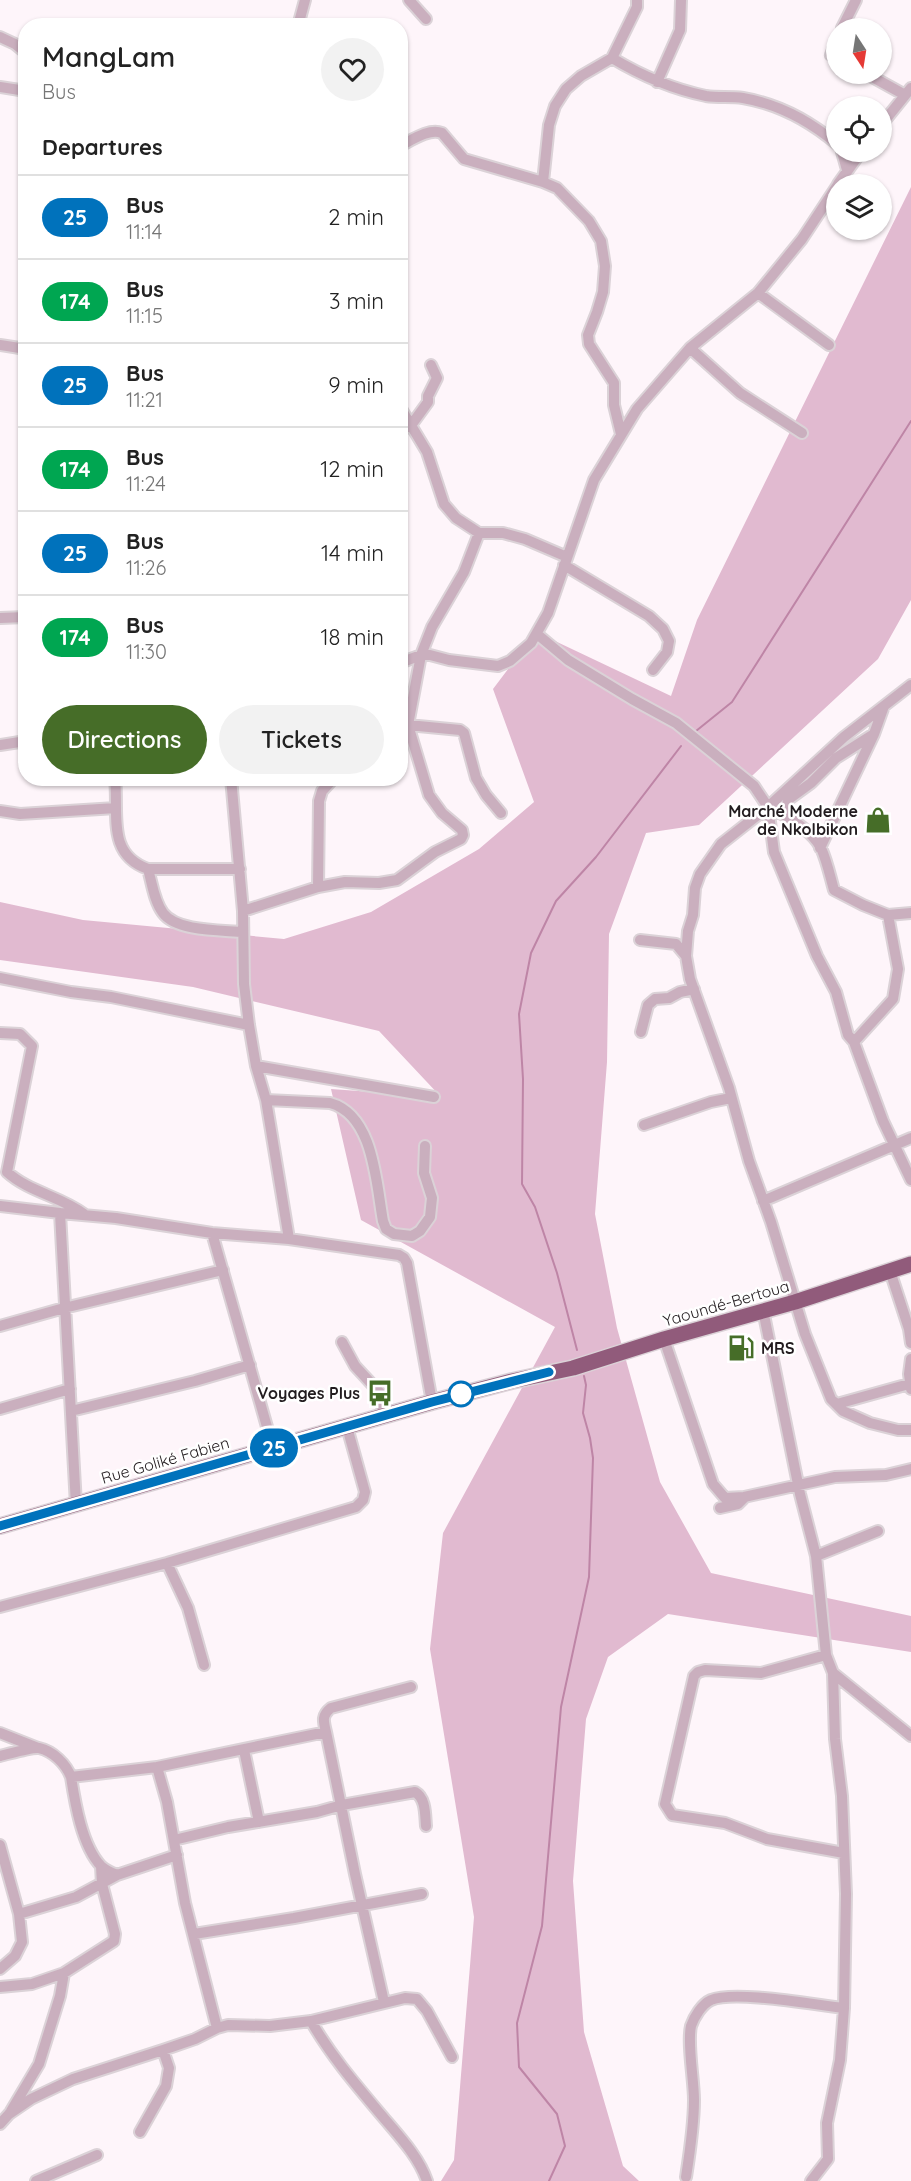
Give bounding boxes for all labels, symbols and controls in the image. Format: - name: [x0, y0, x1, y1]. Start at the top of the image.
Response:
- north arrow: [826, 18, 892, 84]
- map controls: [826, 18, 892, 240]
- button: heart: [321, 38, 384, 101]
- text: MangLam: [42, 39, 175, 74]
- text: Bus: [42, 79, 76, 104]
- button: locate: [826, 96, 892, 162]
- text: Departures: [42, 133, 163, 161]
- button: layers: [826, 174, 892, 240]
- text: Bus: [126, 191, 164, 219]
- text: 2 min: [328, 203, 384, 231]
- text: 25: [63, 204, 87, 230]
- text: 11:14: [126, 219, 162, 244]
- text: Bus: [126, 275, 164, 303]
- text: 3 min: [329, 287, 384, 315]
- text: 174: [59, 288, 91, 314]
- text: 11:15: [126, 303, 163, 328]
- text: Bus: [126, 359, 164, 387]
- text: 9 min: [328, 371, 384, 399]
- text: 25: [63, 372, 87, 398]
- text: 11:21: [126, 387, 163, 412]
- text: Bus: [126, 443, 164, 471]
- text: 12 min: [320, 455, 384, 483]
- text: 174: [59, 456, 91, 482]
- text: 11:24: [126, 471, 166, 496]
- text: Bus: [126, 527, 164, 555]
- text: 14 min: [321, 539, 384, 567]
- text: 25: [63, 540, 87, 566]
- text: 11:26: [126, 555, 166, 580]
- text: Bus: [126, 611, 164, 639]
- text: 18 min: [320, 623, 384, 651]
- text: 174: [59, 624, 91, 650]
- text: 11:30: [126, 639, 167, 664]
- button: Directions: [42, 705, 207, 774]
- button: Tickets: [219, 705, 384, 774]
- place label: Marché Moderne de Nkolbikon: [728, 801, 858, 839]
- shop icon: Marché Moderne de Nkolbikon: [863, 805, 893, 835]
- street label: Yaoundé-Bertoua: [661, 1275, 791, 1331]
- fuel station icon: MRS: [726, 1333, 756, 1363]
- place label: MRS: [761, 1338, 795, 1358]
- bus stop icon: Voyages Plus: [365, 1378, 395, 1408]
- unlabelled marker: [448, 1381, 474, 1407]
- place label: Voyages Plus: [258, 1383, 360, 1403]
- line badge: 25: [247, 1428, 301, 1468]
- street label: Rue Goliké Fabien: [99, 1432, 231, 1488]
- text: 25: [262, 1435, 286, 1461]

